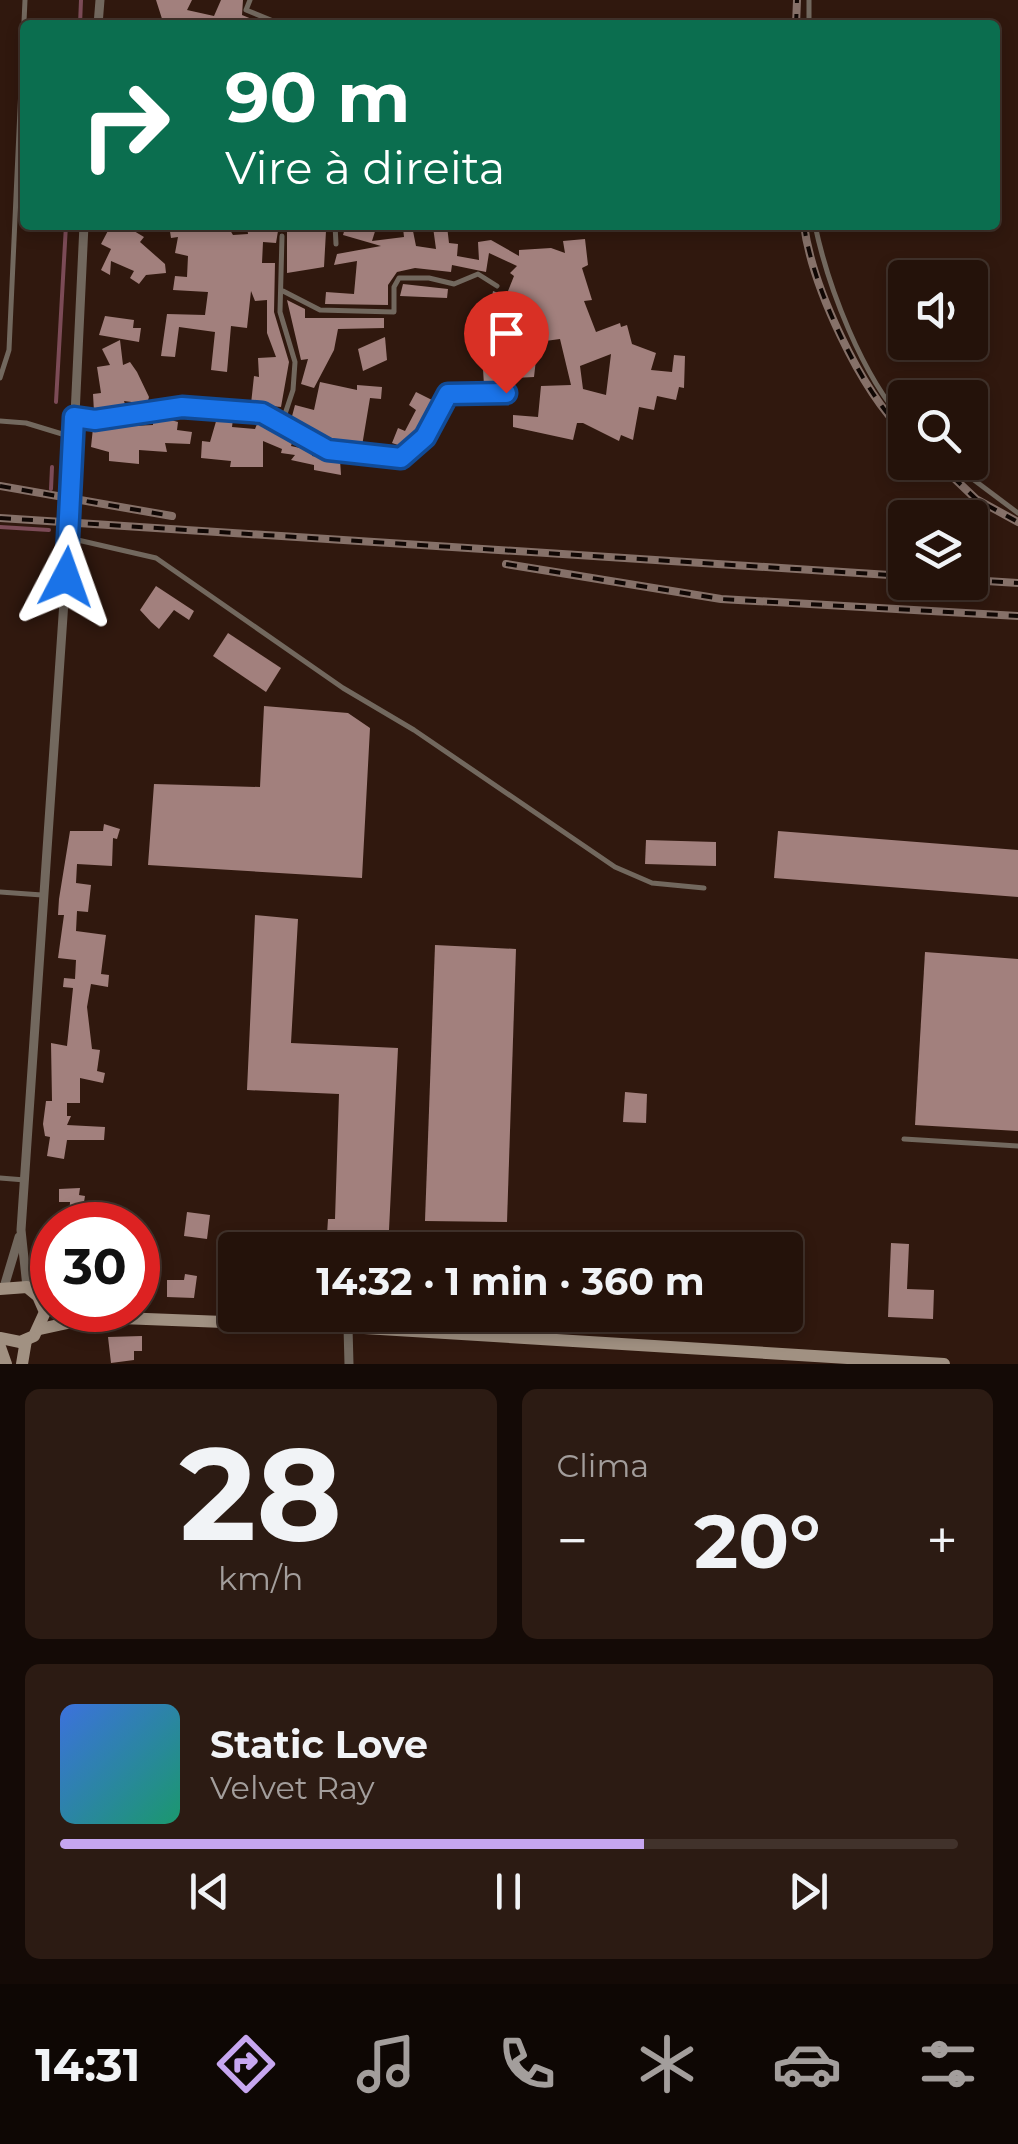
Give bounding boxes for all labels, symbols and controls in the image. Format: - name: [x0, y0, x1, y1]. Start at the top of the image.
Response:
- text: 90 m: [225, 54, 410, 140]
- icon: right: [60, 60, 190, 190]
- text: Vire à direita: [225, 140, 505, 195]
- map controls: [888, 260, 988, 600]
- button: sound: [888, 260, 988, 360]
- pin: [464, 291, 549, 394]
- icon: arrive: [479, 306, 534, 361]
- button: search: [888, 380, 988, 480]
- button: layers: [888, 500, 988, 600]
- position arrow: [14, 525, 118, 629]
- speed limit sign: 30: [30, 1202, 160, 1332]
- text: 14:32 · 1 min · 360 m: [316, 1258, 705, 1305]
- text: 28: [179, 1414, 342, 1573]
- text: Clima: [557, 1446, 649, 1485]
- text: 20°: [694, 1495, 821, 1587]
- text: −: [557, 1507, 588, 1574]
- text: +: [926, 1507, 958, 1574]
- text: km/h: [218, 1559, 303, 1598]
- text: Static Love: [210, 1721, 428, 1768]
- text: Velvet Ray: [210, 1768, 375, 1807]
- icon: previous: [182, 1864, 237, 1919]
- icon: pause: [481, 1864, 536, 1919]
- icon: next: [781, 1864, 836, 1919]
- icon: directions: [211, 2029, 281, 2099]
- icon: music: [351, 2029, 421, 2099]
- icon: phone: [492, 2029, 562, 2099]
- icon: climate: [632, 2029, 702, 2099]
- icon: car: [772, 2029, 842, 2099]
- icon: filters: [913, 2029, 983, 2099]
- text: 14:31: [35, 2037, 140, 2092]

